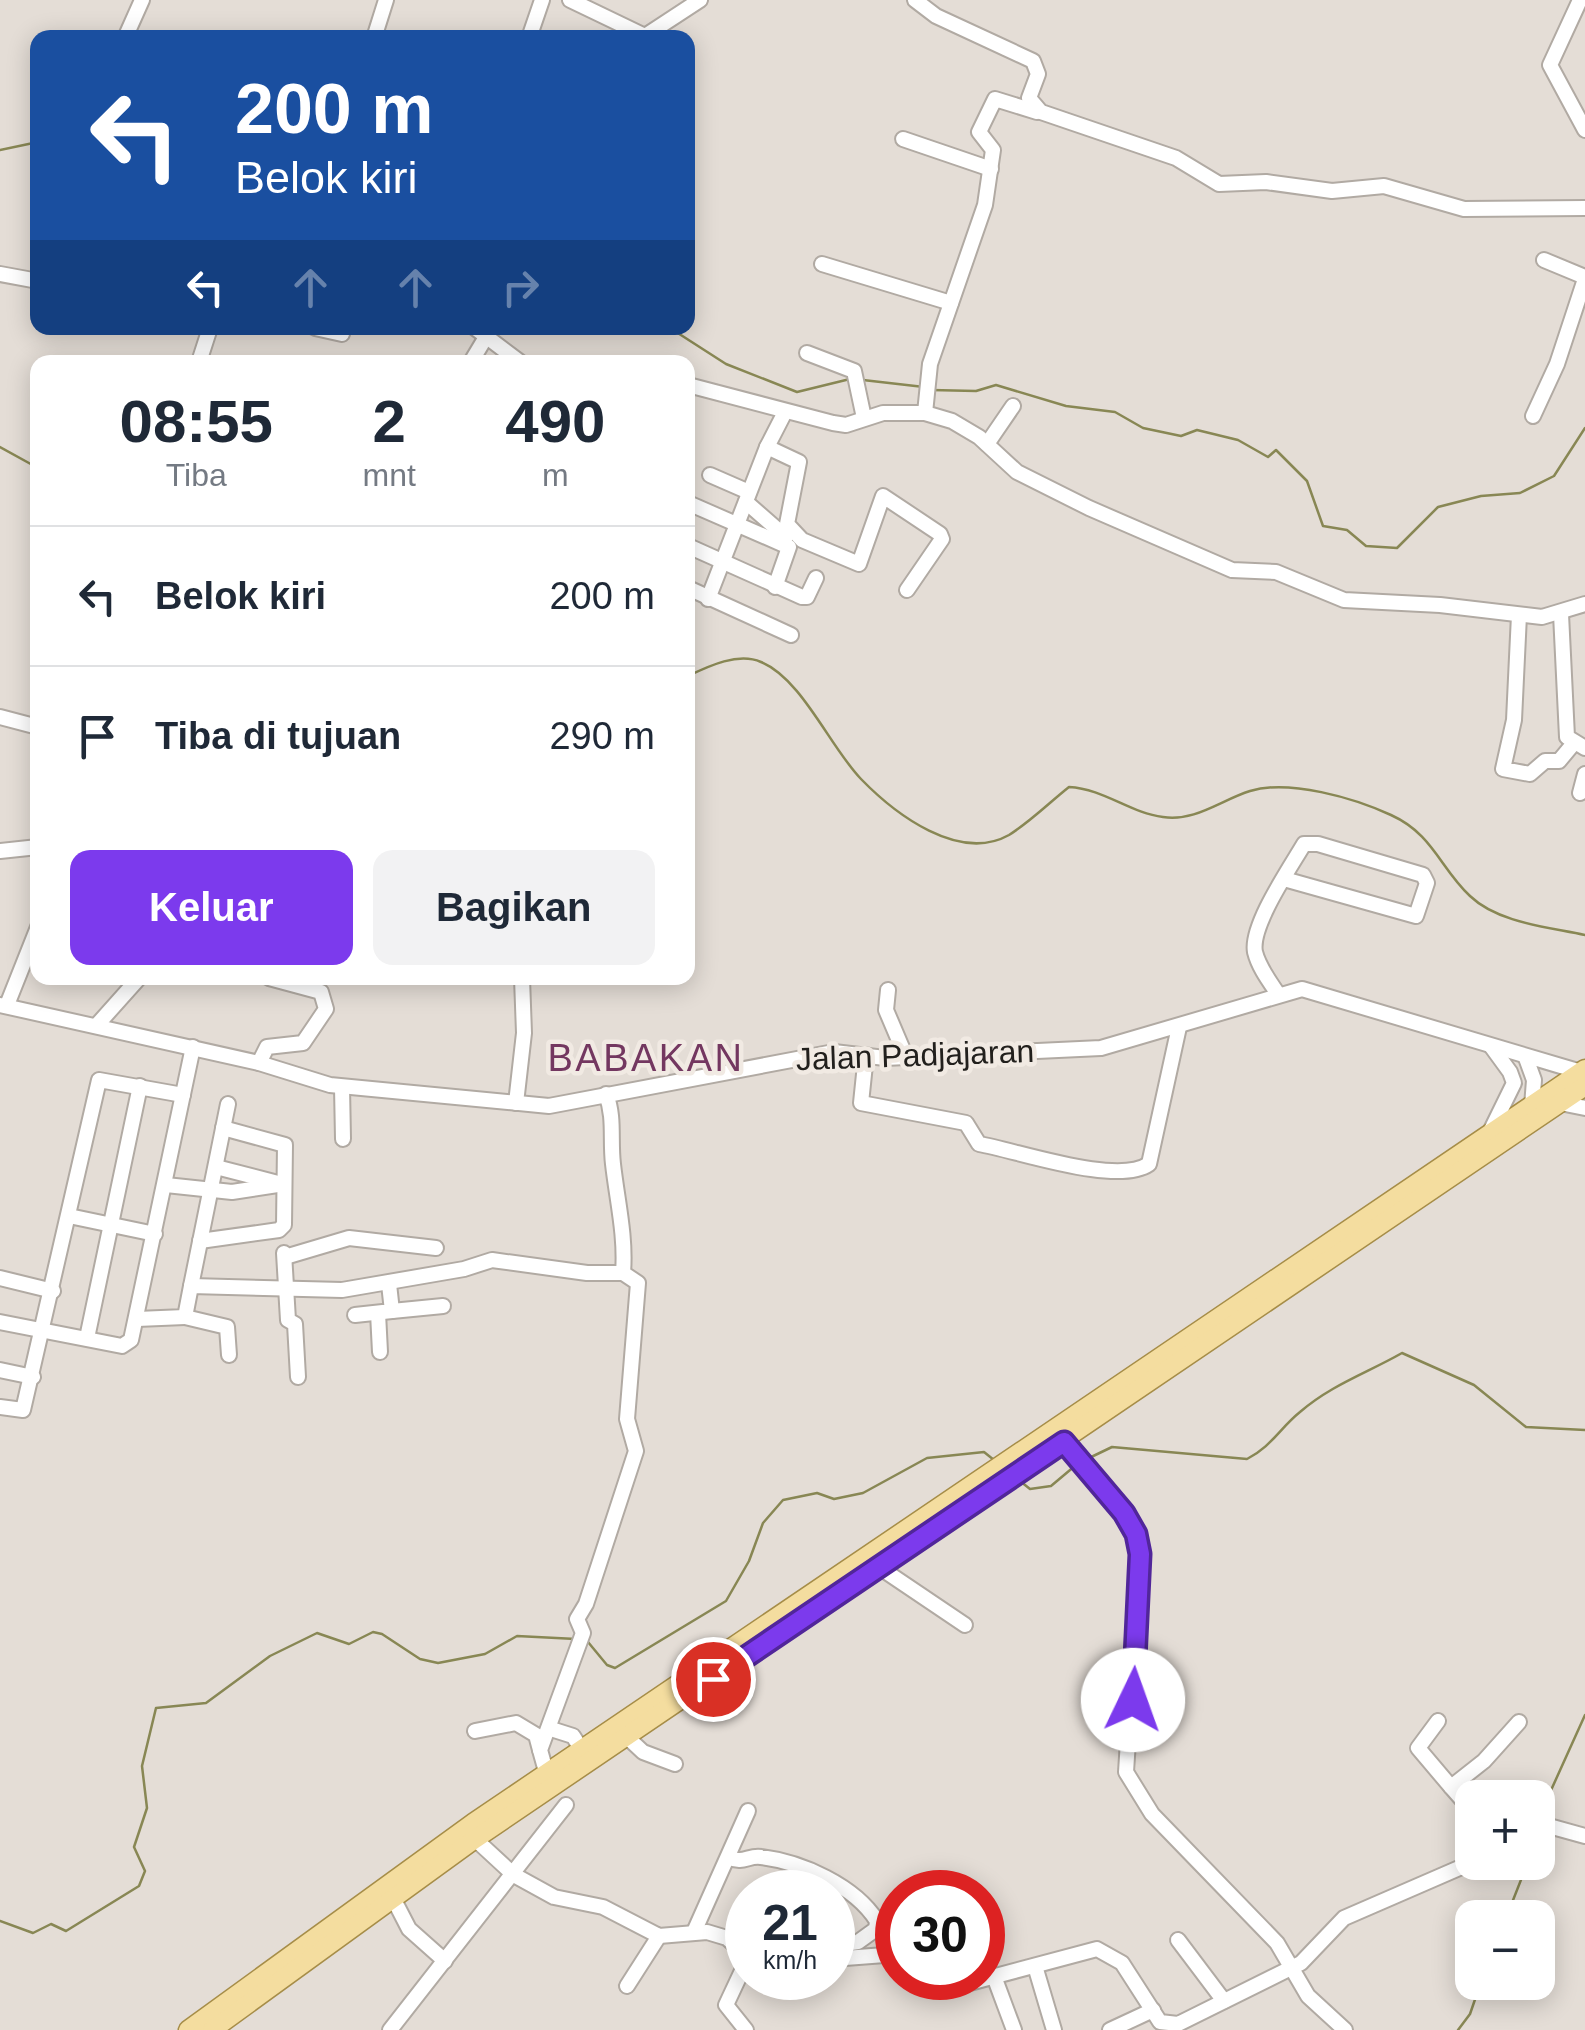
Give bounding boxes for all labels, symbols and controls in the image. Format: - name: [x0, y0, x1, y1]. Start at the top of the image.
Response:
- icon: left: [70, 70, 200, 200]
- text: 200 m: [235, 70, 433, 148]
- text: Belok kiri: [235, 152, 418, 203]
- icon: left: [178, 260, 233, 315]
- icon: ahead: [283, 260, 338, 315]
- icon: ahead: [388, 260, 443, 315]
- icon: right: [493, 260, 548, 315]
- text: 08:55: [120, 388, 273, 455]
- text: 2: [372, 388, 406, 455]
- text: 490: [505, 388, 605, 455]
- text: Tiba: [166, 457, 227, 493]
- text: mnt: [363, 457, 416, 493]
- text: m: [542, 457, 569, 493]
- icon: left: [70, 569, 125, 624]
- text: Belok kiri: [155, 575, 326, 617]
- text: 200 m: [549, 575, 655, 617]
- icon: arrive: [70, 709, 125, 764]
- text: Tiba di tujuan: [155, 715, 401, 757]
- text: 290 m: [549, 715, 655, 757]
- button: Keluar: [70, 850, 353, 965]
- button: Bagikan: [373, 850, 655, 965]
- street label: Jalan Padjajaran: [795, 1033, 1035, 1077]
- district label: BABAKAN: [547, 1037, 745, 1079]
- pin: [671, 1637, 756, 1722]
- position arrow: [1081, 1648, 1185, 1752]
- icon: arrive: [686, 1652, 741, 1707]
- map controls: [1455, 1780, 1555, 2000]
- button: +: [1455, 1780, 1555, 1880]
- speed limit sign: 30: [875, 1870, 1005, 2000]
- text: 21: [762, 1895, 818, 1951]
- button: −: [1455, 1900, 1555, 2000]
- text: km/h: [763, 1946, 817, 1974]

